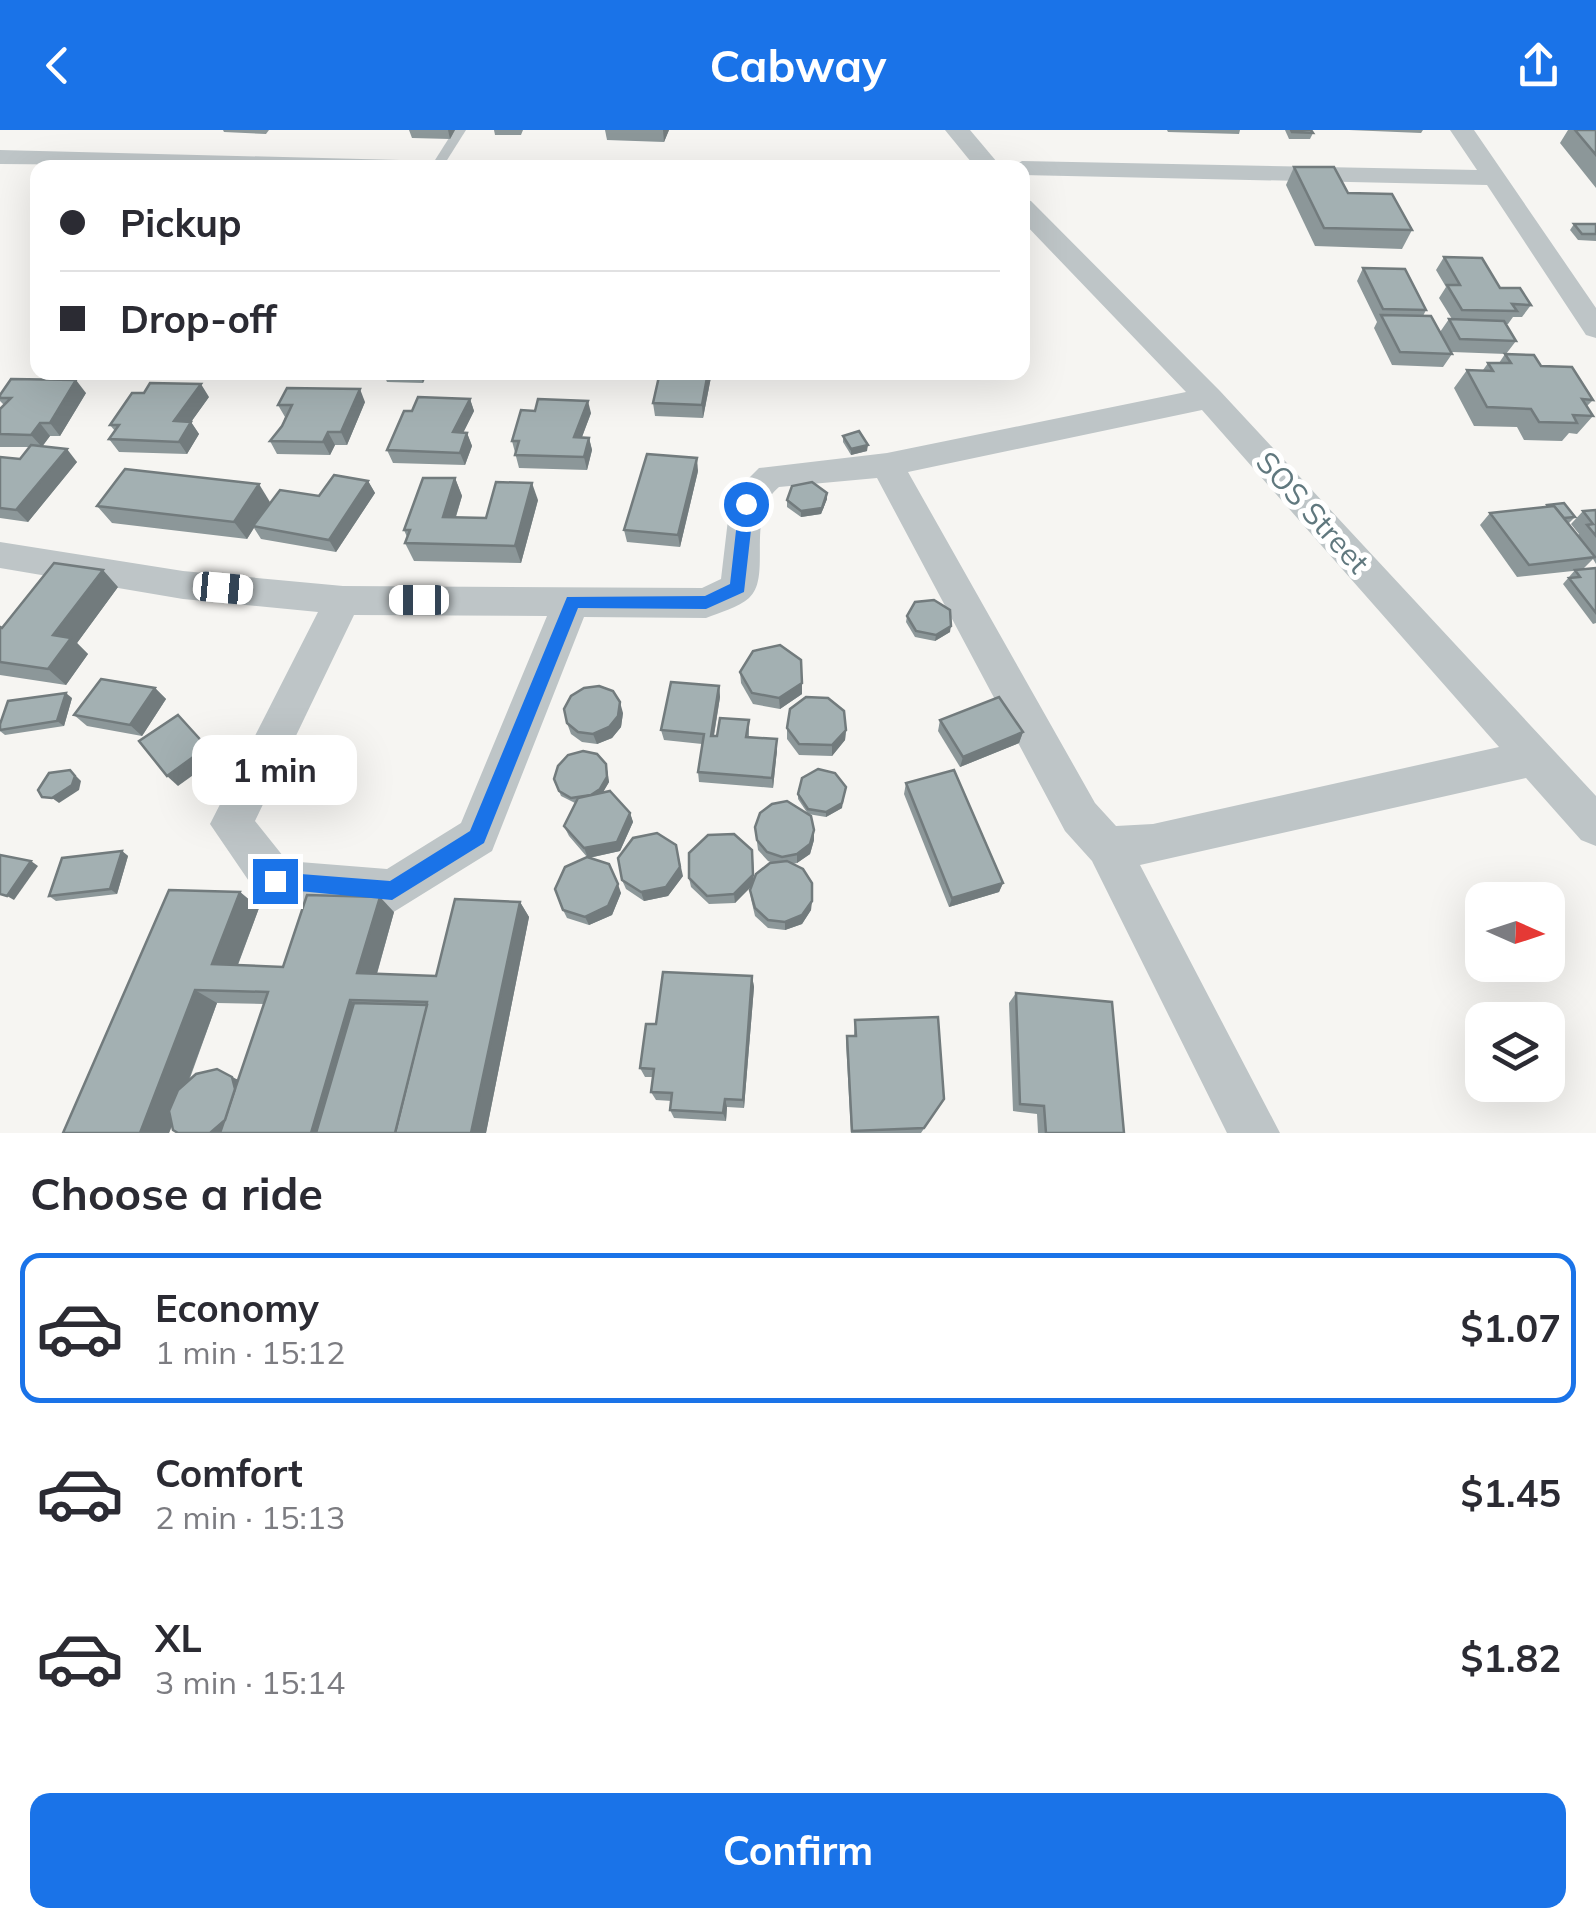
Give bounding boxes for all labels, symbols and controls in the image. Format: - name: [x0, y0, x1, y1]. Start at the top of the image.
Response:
- text: Cabway: [710, 37, 886, 93]
- icon: back: [30, 38, 85, 93]
- icon: share: [1511, 38, 1566, 93]
- text: Pickup: [120, 199, 242, 247]
- text: Drop-off: [120, 295, 277, 343]
- street label: SOS Street: [1248, 443, 1378, 581]
- route start: [724, 482, 769, 527]
- car: [192, 570, 254, 606]
- car: [389, 585, 449, 615]
- callout: 1 min: [192, 736, 358, 806]
- text: 1 min: [232, 750, 317, 790]
- route end: [253, 859, 298, 904]
- north arrow: [1465, 882, 1565, 982]
- map controls: [1465, 882, 1565, 1102]
- button: layers: [1465, 1002, 1565, 1102]
- text: Choose a ride: [30, 1165, 323, 1221]
- icon: car: [35, 1283, 125, 1373]
- text: Economy: [155, 1284, 319, 1332]
- text: $1.07: [1460, 1304, 1561, 1352]
- text: 1 min · 15:12: [155, 1332, 345, 1372]
- icon: car: [35, 1448, 125, 1538]
- text: Comfort: [155, 1449, 303, 1497]
- text: $1.45: [1460, 1469, 1561, 1517]
- text: 2 min · 15:13: [155, 1497, 345, 1537]
- icon: car: [35, 1613, 125, 1703]
- text: XL: [155, 1614, 202, 1662]
- text: $1.82: [1460, 1634, 1561, 1682]
- text: 3 min · 15:14: [155, 1662, 345, 1702]
- button: Confirm: [30, 1793, 1566, 1908]

